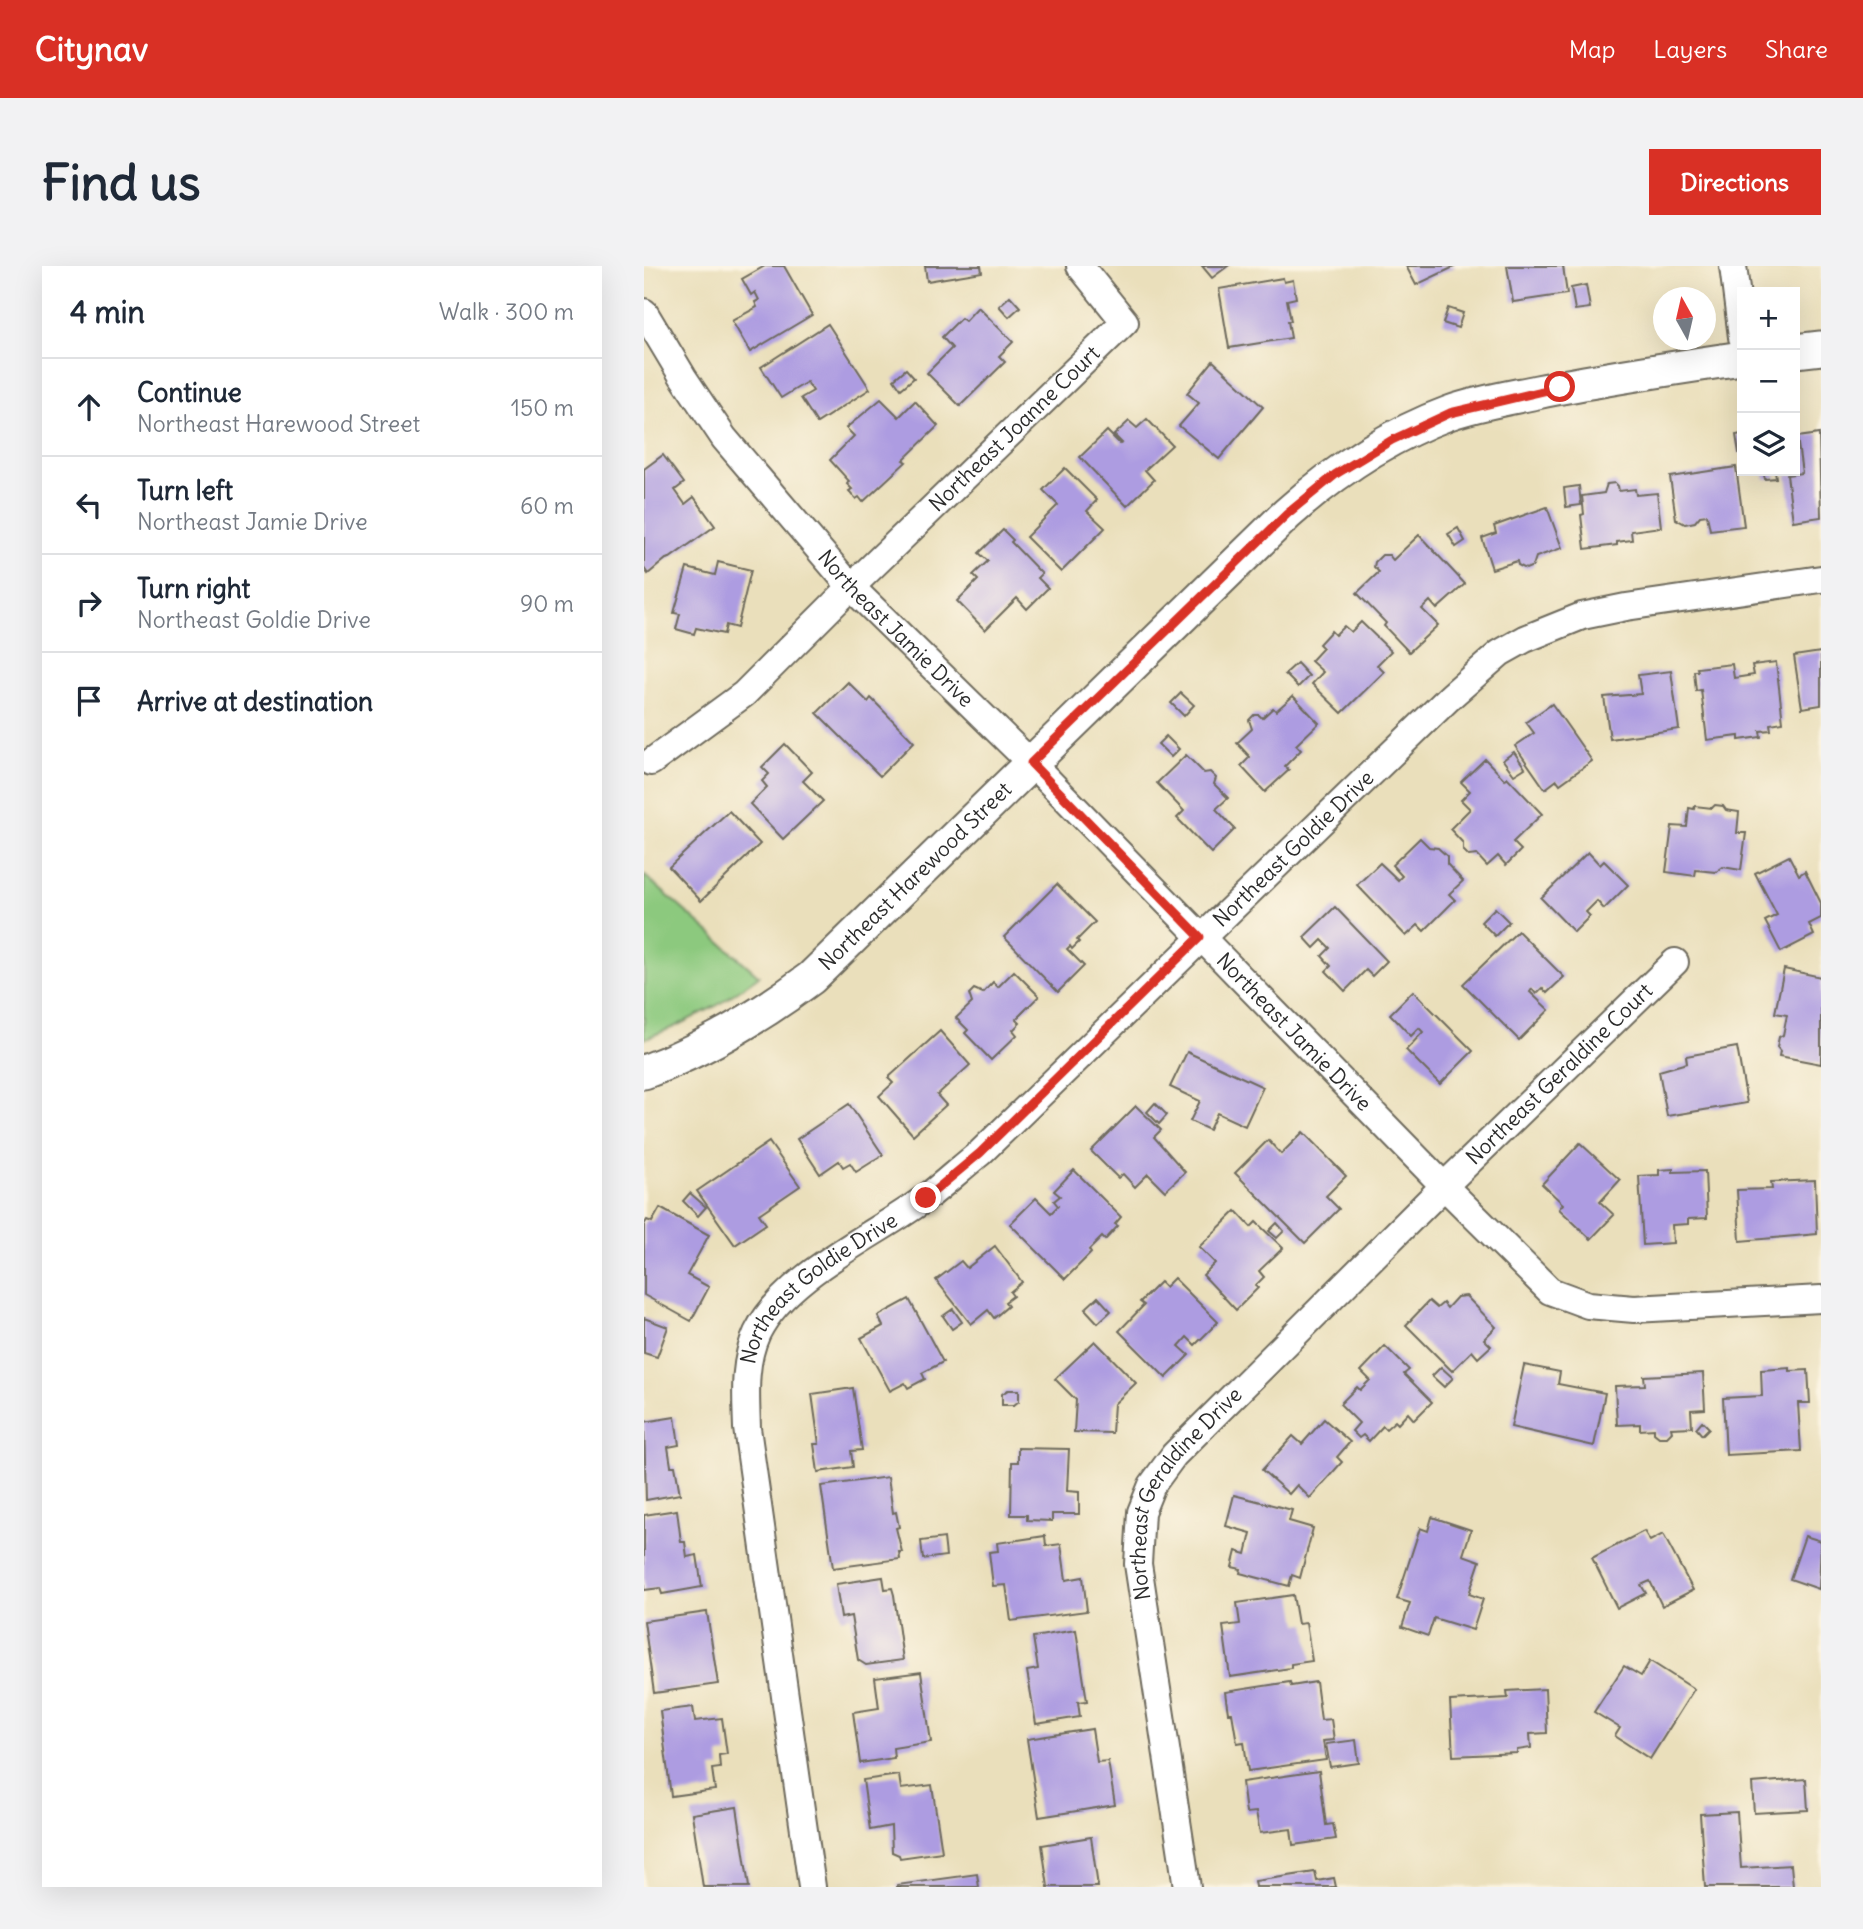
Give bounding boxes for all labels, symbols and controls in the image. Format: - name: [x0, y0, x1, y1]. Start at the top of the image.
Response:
- text: Citynav: [35, 28, 148, 70]
- text: Map: [1569, 34, 1615, 64]
- text: Layers: [1653, 34, 1727, 64]
- text: Share: [1765, 34, 1828, 64]
- button: Directions: [1649, 149, 1821, 215]
- text: Find us: [42, 152, 200, 213]
- north arrow: [1653, 287, 1716, 350]
- map controls: [1737, 287, 1800, 476]
- button: +: [1737, 287, 1800, 350]
- text: 4 min: [70, 293, 145, 331]
- text: Walk · 300 m: [439, 297, 574, 326]
- street label: Northeast Joanne Court: [923, 340, 1105, 517]
- button: −: [1737, 350, 1800, 413]
- route start: [1544, 371, 1575, 402]
- text: Continue: [137, 376, 242, 409]
- icon: ahead: [70, 388, 108, 426]
- text: 150 m: [511, 393, 574, 422]
- text: Northeast Harewood Street: [137, 409, 420, 438]
- button: layers: [1737, 413, 1800, 476]
- text: Turn left: [137, 474, 233, 507]
- icon: left: [70, 486, 108, 524]
- text: 60 m: [520, 491, 574, 520]
- text: Northeast Jamie Drive: [137, 507, 368, 536]
- street label: Northeast Jamie Drive: [812, 544, 980, 713]
- text: Turn right: [137, 572, 250, 605]
- icon: right: [70, 584, 108, 622]
- text: 90 m: [520, 589, 574, 618]
- text: Northeast Goldie Drive: [137, 605, 371, 634]
- icon: arrive: [70, 682, 108, 720]
- text: Arrive at destination: [137, 685, 373, 718]
- street label: Northeast Goldie Drive: [1207, 764, 1379, 932]
- street label: Northeast Harewood Street: [813, 776, 1017, 976]
- street label: Northeast Jamie Drive: [1211, 947, 1377, 1117]
- street label: Northeast Geraldine Court: [1460, 977, 1658, 1170]
- route end: [910, 1182, 941, 1213]
- street label: Northeast Goldie Drive: [734, 1206, 902, 1366]
- street label: Northeast Geraldine Drive: [1124, 1381, 1247, 1602]

